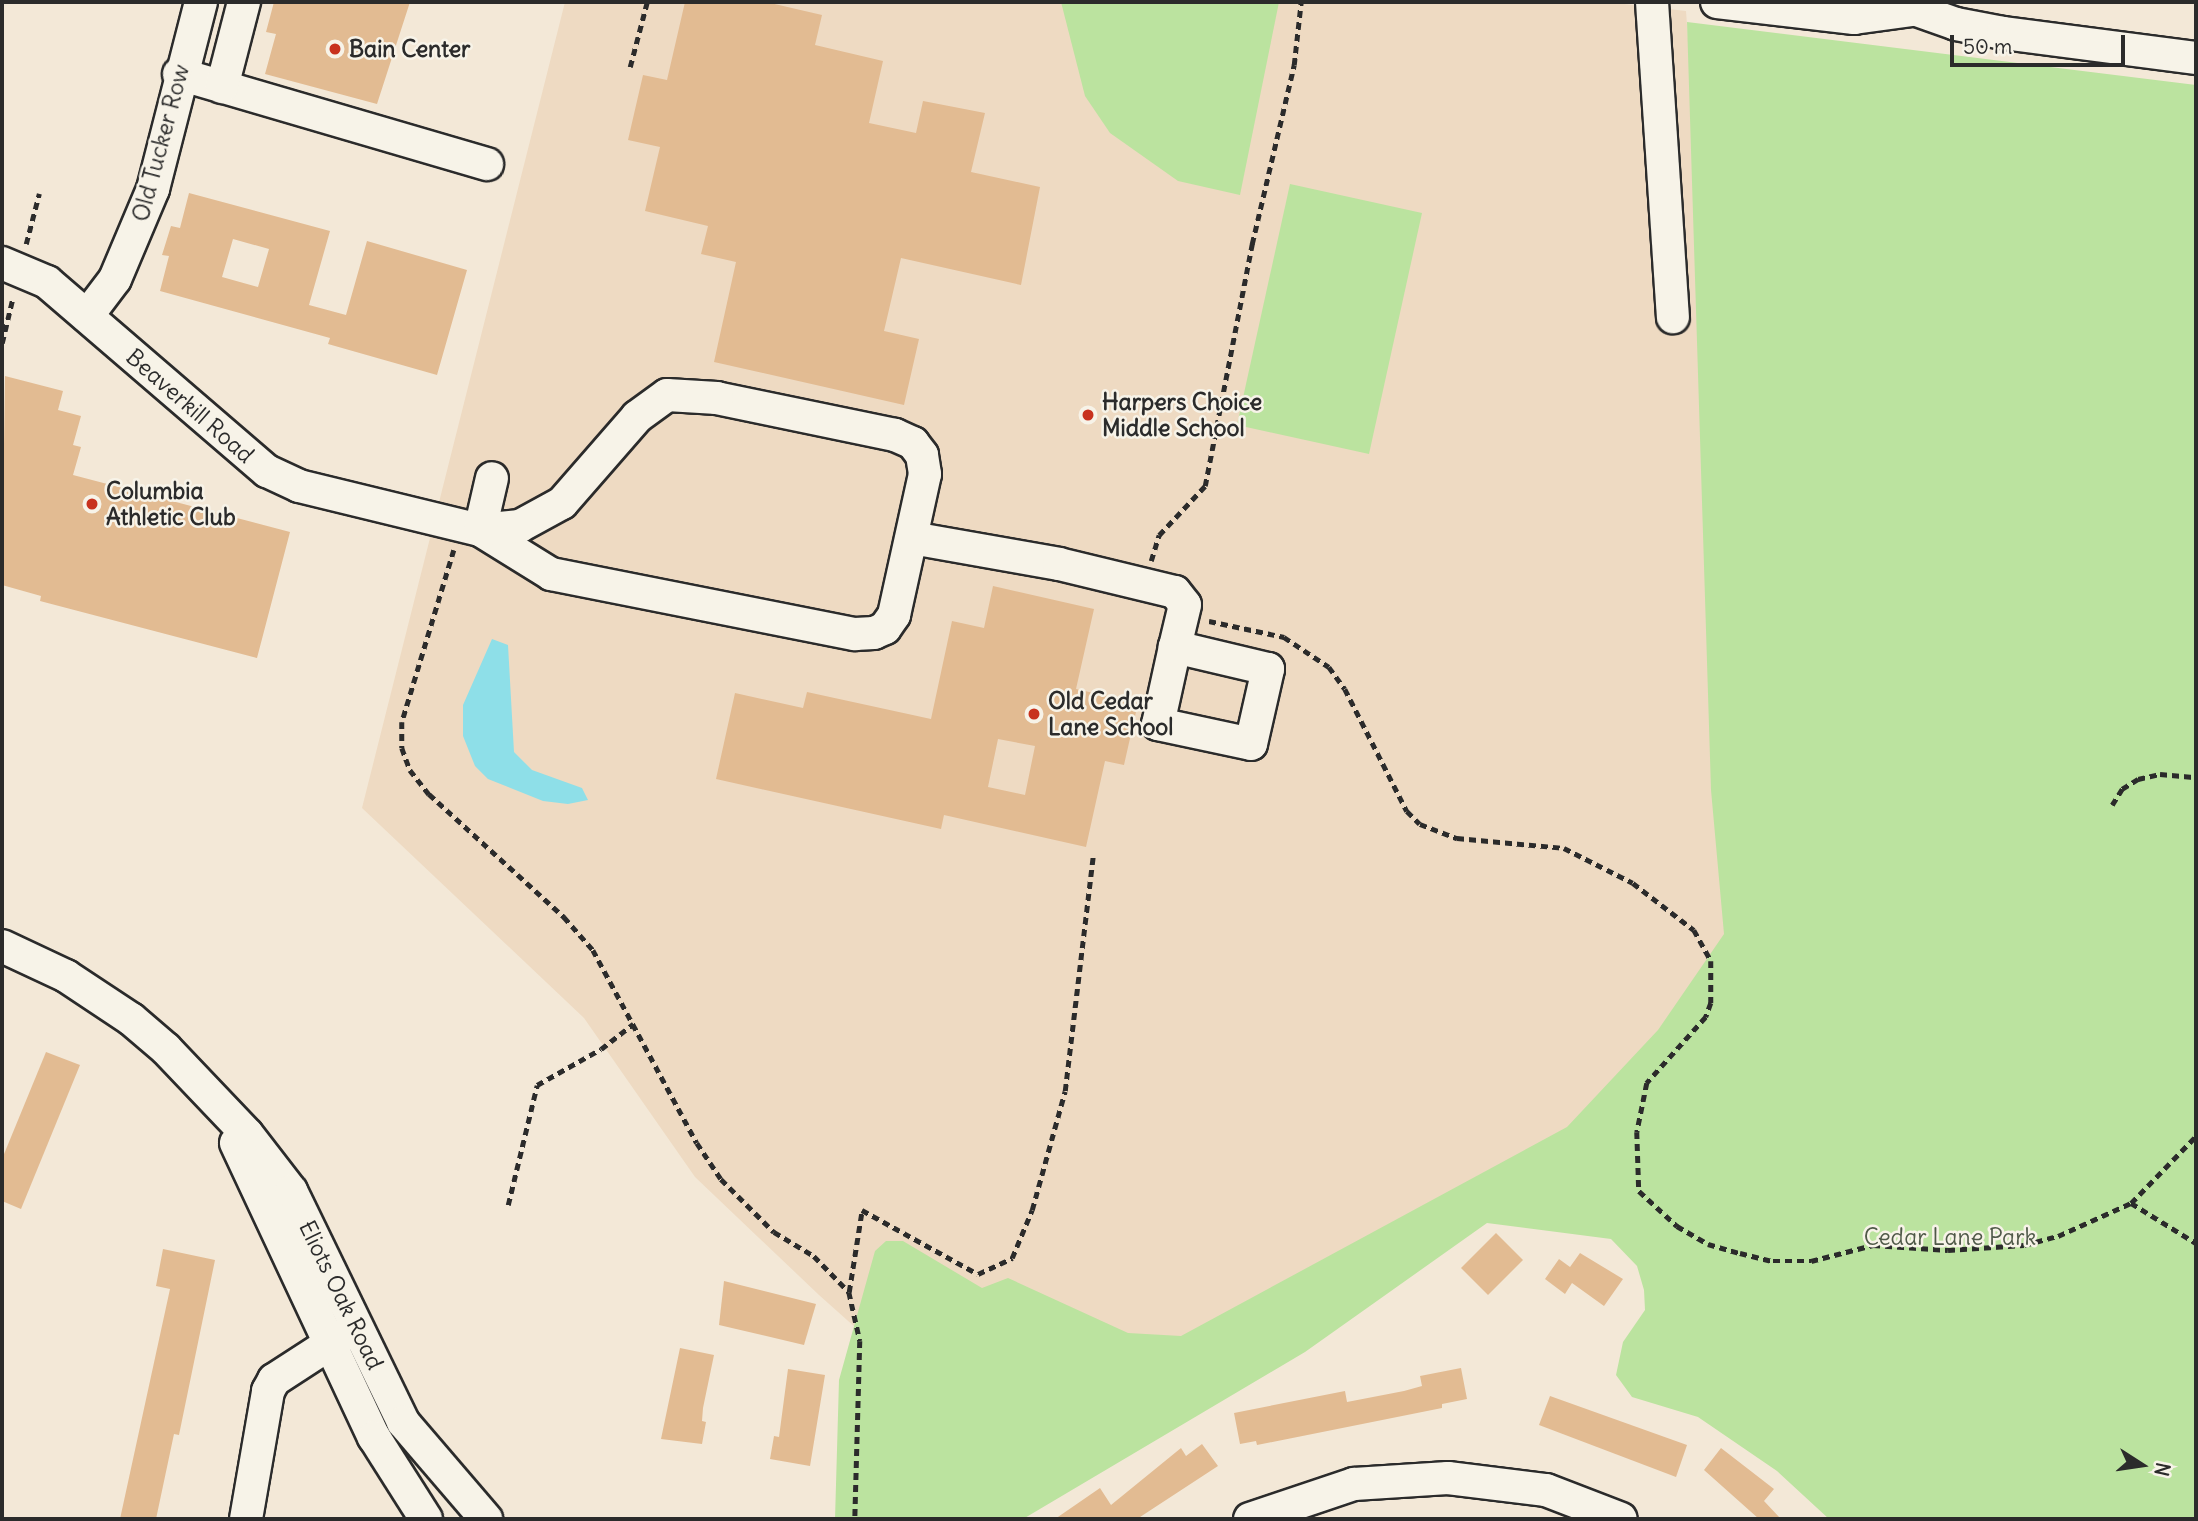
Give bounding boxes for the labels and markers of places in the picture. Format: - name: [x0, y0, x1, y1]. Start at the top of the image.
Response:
- place label: Bain Center: [349, 35, 470, 63]
- marker: Bain Center: [327, 41, 343, 57]
- place label: Harpers Choice Middle School: [1102, 388, 1262, 442]
- marker: Harpers Choice Middle School: [1080, 407, 1096, 423]
- place label: Columbia Athletic Club: [106, 477, 236, 531]
- marker: Columbia Athletic Club: [84, 496, 100, 512]
- place label: Old Cedar Lane School: [1048, 687, 1173, 741]
- marker: Old Cedar Lane School: [1026, 706, 1042, 722]

